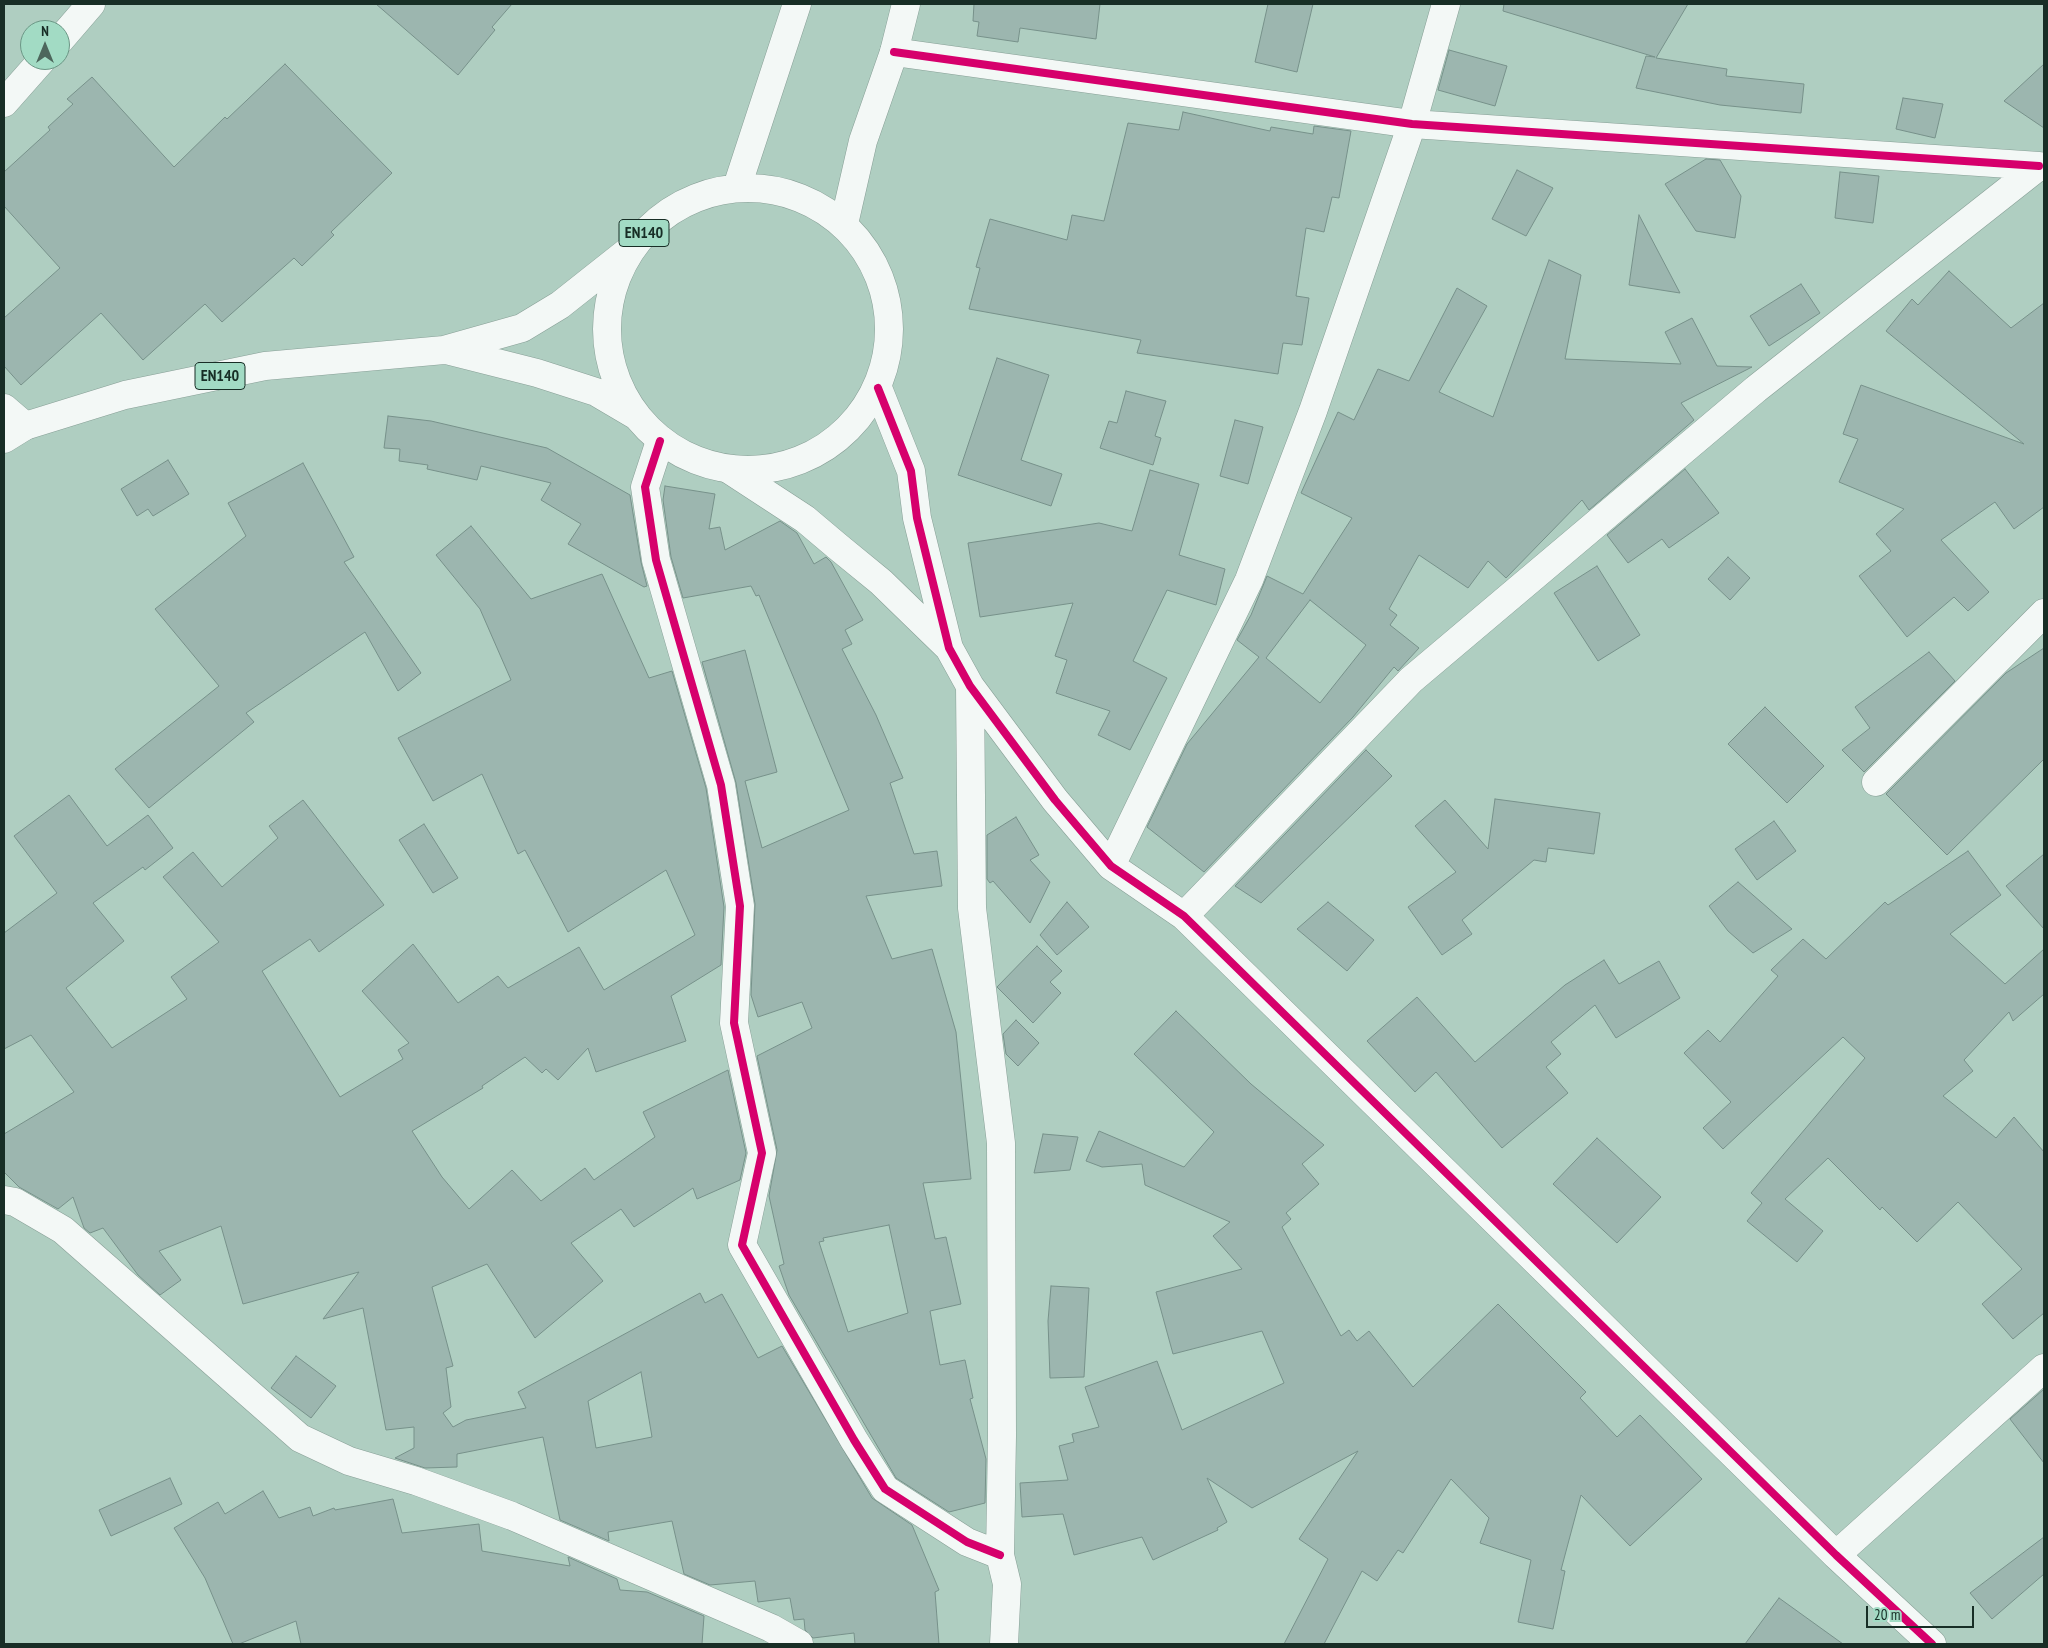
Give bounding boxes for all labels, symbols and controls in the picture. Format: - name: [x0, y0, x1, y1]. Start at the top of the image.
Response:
- north arrow: [20, 20, 70, 70]
- text: N: [41, 22, 49, 40]
- road number: EN140: [619, 220, 669, 247]
- road number: EN140: [195, 362, 245, 390]
- scale bar: [1868, 1596, 1976, 1628]
- text: 20 m: [1874, 1605, 1900, 1624]

